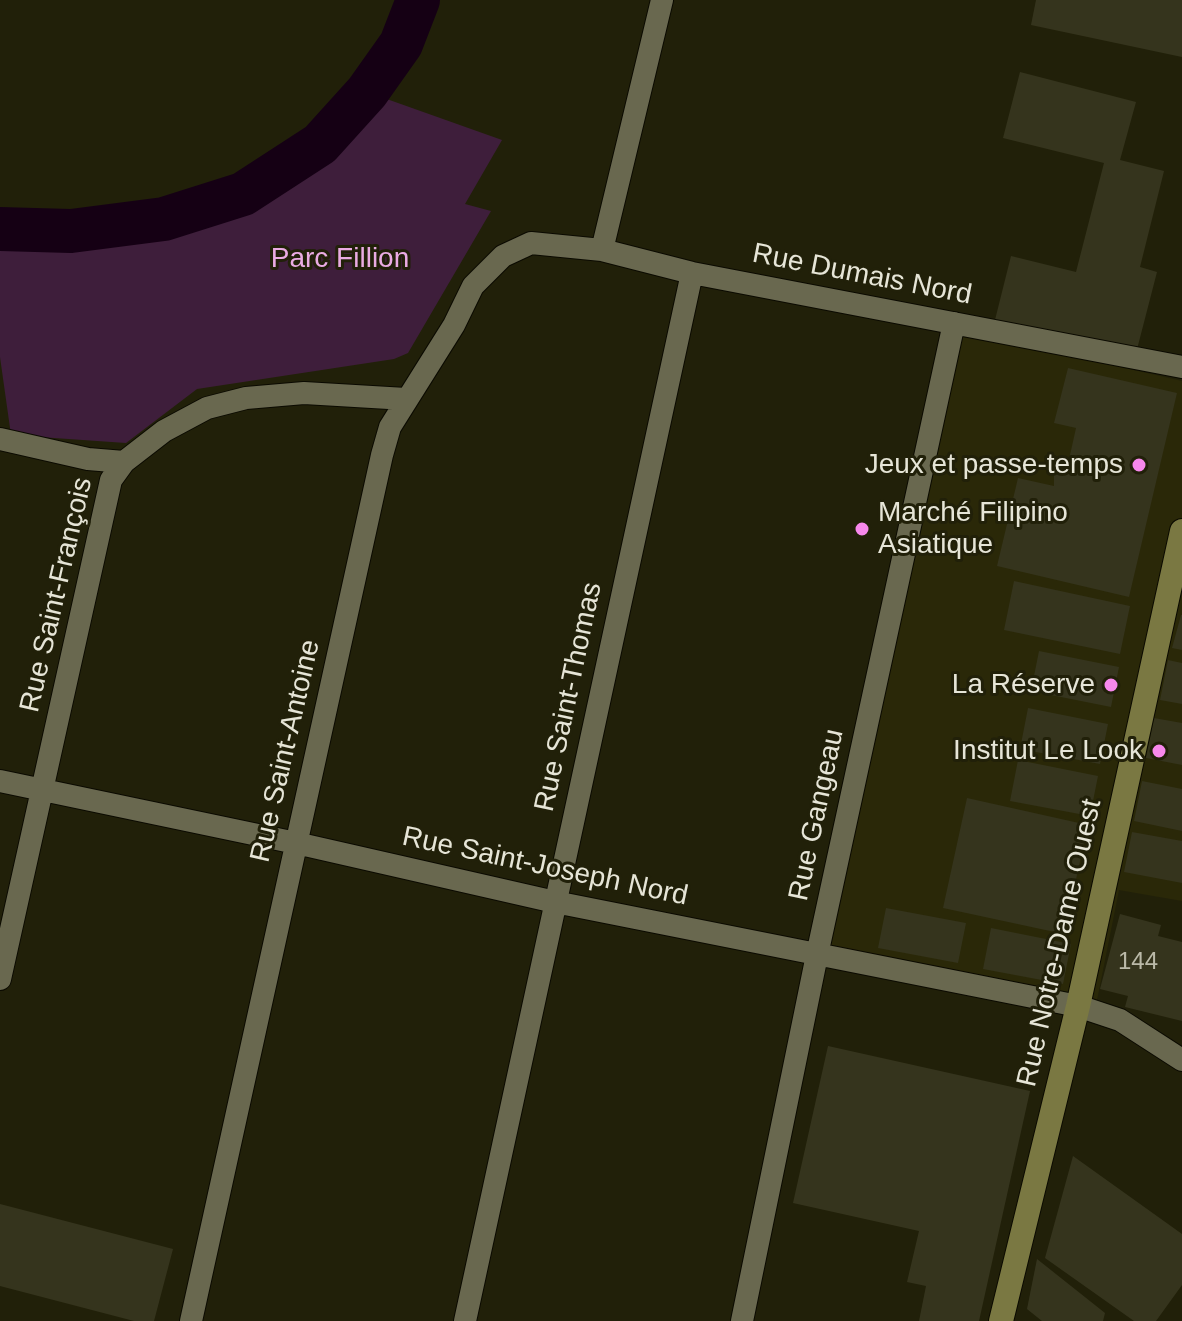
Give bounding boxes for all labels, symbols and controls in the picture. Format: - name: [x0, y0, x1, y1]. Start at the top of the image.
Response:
- street label: Rue Dumais Nord: [750, 237, 974, 313]
- park label: Parc Fillion: [271, 242, 409, 276]
- place label: Jeux et passe-temps: [865, 448, 1123, 482]
- marker: Jeux et passe-temps: [1130, 456, 1148, 474]
- street label: Rue Saint-François: [14, 474, 100, 716]
- place label: Marché Filipino Asiatique: [878, 496, 1068, 562]
- marker: Marché Filipino Asiatique: [853, 520, 871, 538]
- street label: Rue Saint-Thomas: [528, 579, 610, 815]
- street label: Rue Saint-Antoine: [244, 637, 328, 865]
- place label: La Réserve: [952, 668, 1095, 702]
- marker: La Réserve: [1102, 676, 1120, 694]
- street label: Rue Gangeau: [782, 726, 852, 904]
- place label: Institut Le Look: [953, 734, 1143, 768]
- marker: Institut Le Look: [1150, 742, 1168, 760]
- street label: Rue Notre-Dame Ouest: [1011, 796, 1109, 1090]
- street label: Rue Saint-Joseph Nord: [399, 820, 691, 914]
- house number: 144: [1118, 948, 1158, 976]

